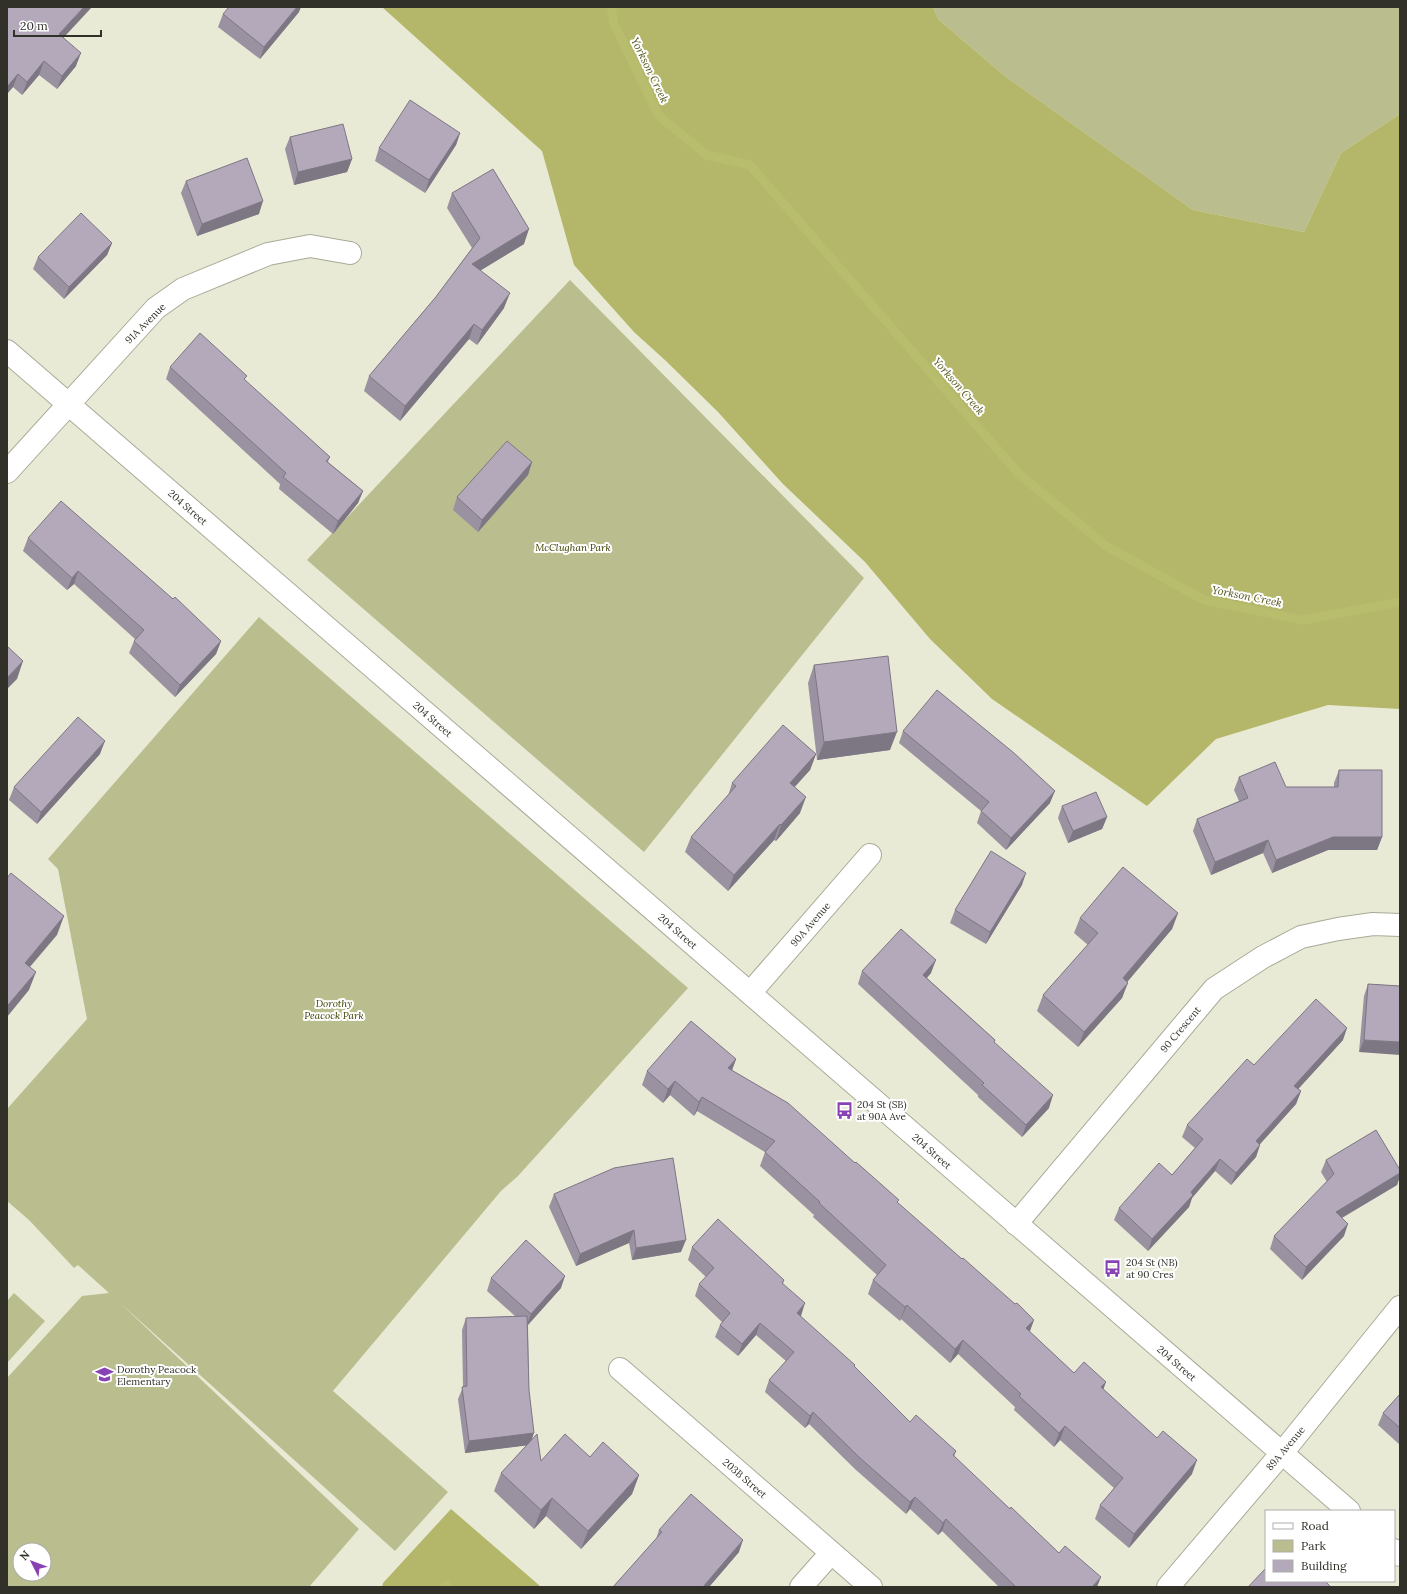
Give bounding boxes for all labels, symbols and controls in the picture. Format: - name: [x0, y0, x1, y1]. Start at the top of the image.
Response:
- scale bar: [14, 12, 101, 38]
- text: 20 m: [20, 18, 48, 33]
- water label: Yorkson Creek: [628, 35, 672, 105]
- street label: 91A Avenue: [122, 300, 169, 346]
- water label: Yorkson Creek: [930, 355, 988, 418]
- street label: 204 Street: [165, 487, 210, 528]
- park label: McClughan Park: [535, 541, 611, 554]
- water label: Yorkson Creek: [1211, 582, 1284, 610]
- street label: 204 Street: [410, 699, 455, 740]
- street label: 90A Avenue: [787, 899, 834, 949]
- street label: 204 Street: [655, 911, 700, 952]
- park label: Dorothy Peacock Park: [304, 997, 364, 1022]
- street label: 90 Crescent: [1157, 1003, 1204, 1055]
- place label: 204 St (SB) at 90A Ave: [857, 1098, 907, 1123]
- bus stop icon: 204 St (SB) at 90A Ave: [834, 1100, 854, 1120]
- street label: 204 Street: [909, 1131, 954, 1172]
- place label: 204 St (NB) at 90 Cres: [1126, 1256, 1178, 1281]
- bus stop icon: 204 St (NB) at 90 Cres: [1103, 1258, 1123, 1278]
- street label: 204 Street: [1154, 1343, 1199, 1384]
- place label: Dorothy Peacock Elementary: [117, 1363, 197, 1388]
- school or university icon: Dorothy Peacock Elementary: [94, 1365, 114, 1385]
- street label: 89A Avenue: [1263, 1423, 1308, 1473]
- street label: 203B Street: [720, 1456, 770, 1501]
- legend: [1265, 1510, 1395, 1582]
- text: Road: [1301, 1518, 1329, 1533]
- text: Park: [1301, 1538, 1327, 1553]
- north arrow: [12, 1542, 52, 1582]
- text: N: [17, 1547, 33, 1563]
- text: Building: [1301, 1558, 1347, 1573]

